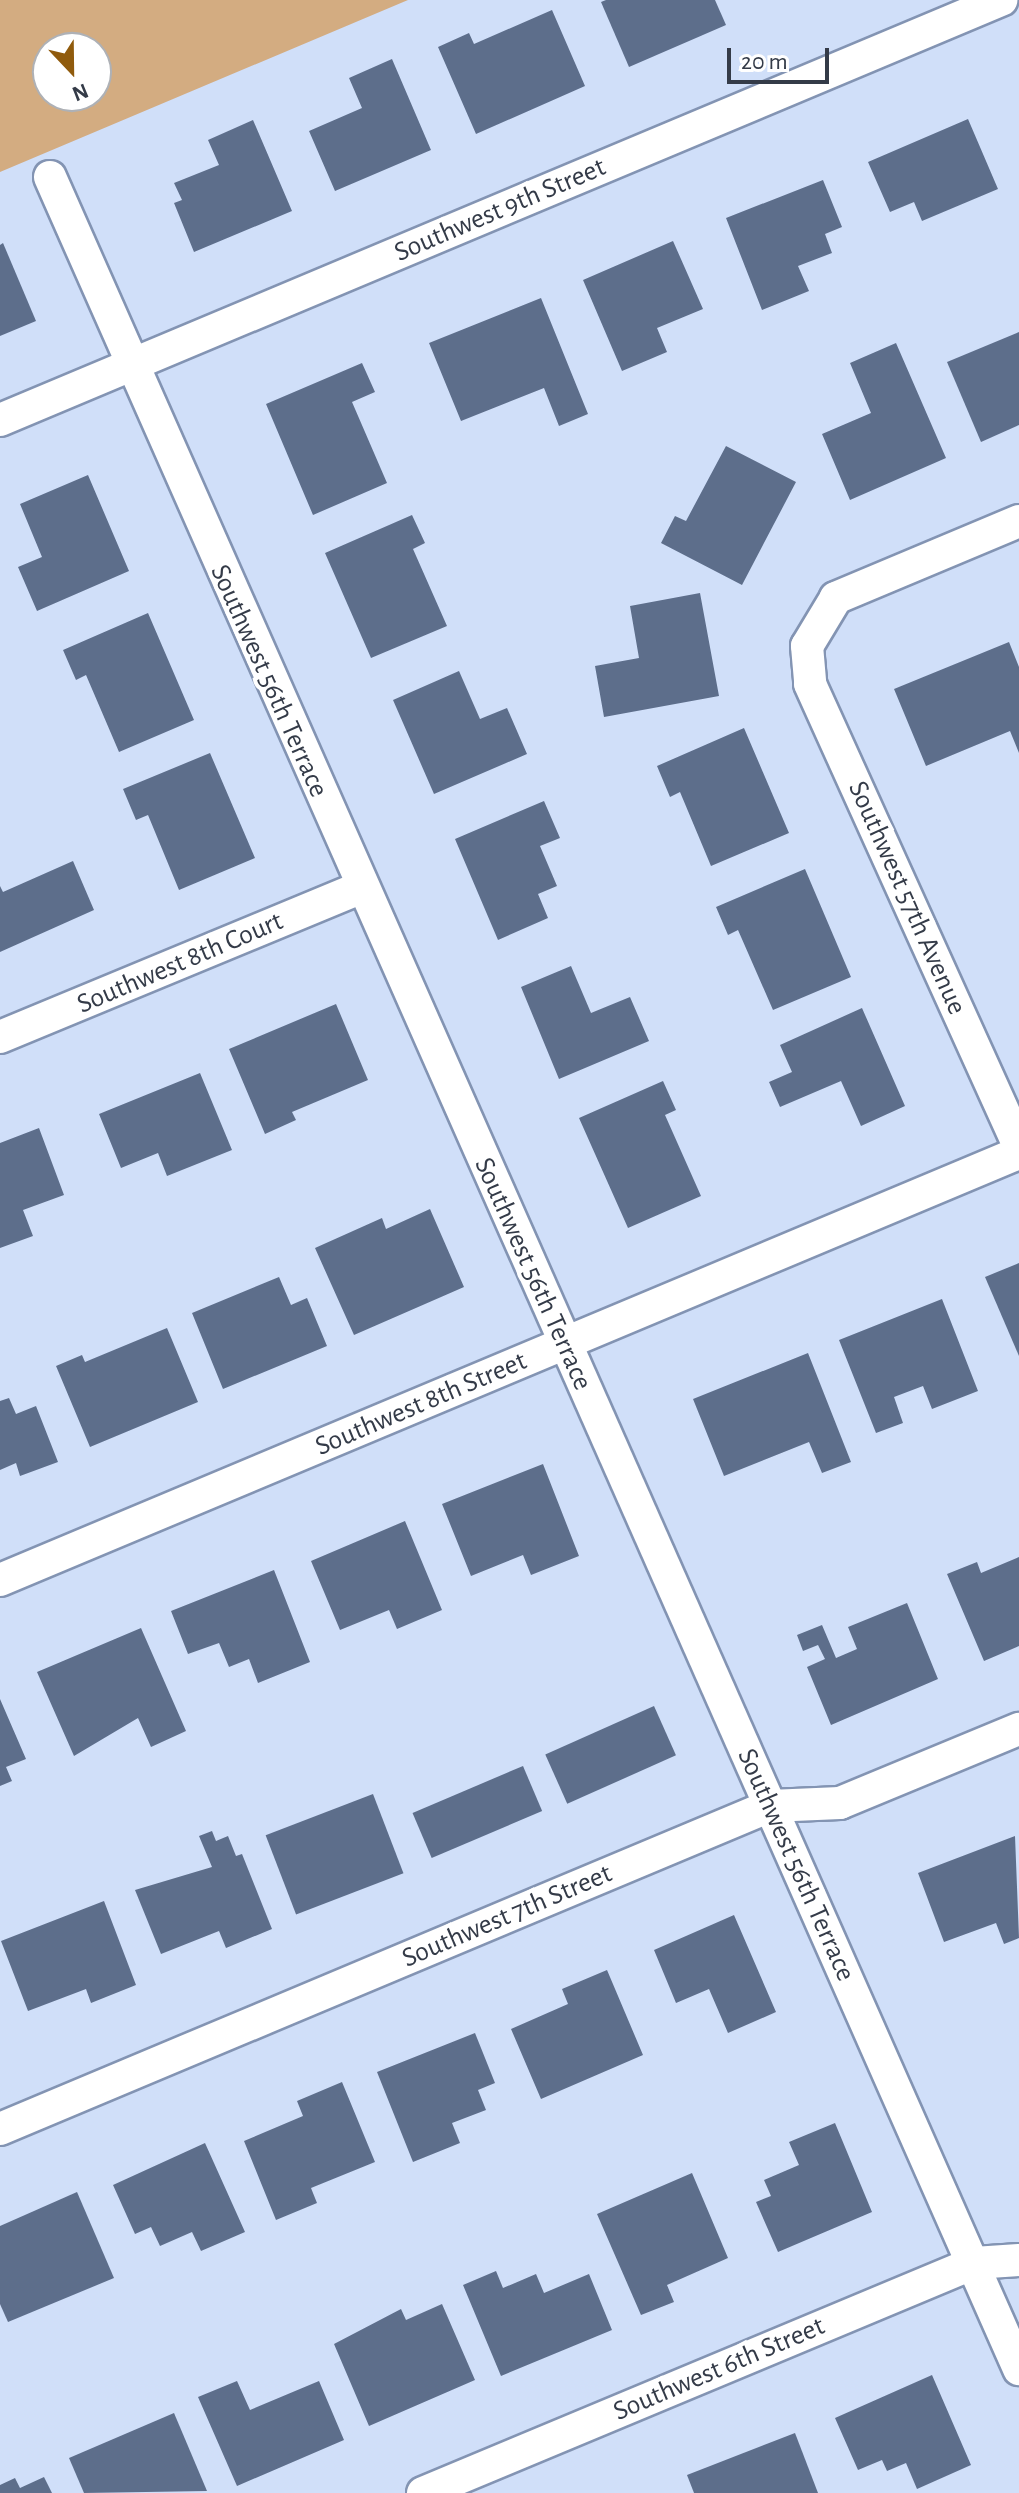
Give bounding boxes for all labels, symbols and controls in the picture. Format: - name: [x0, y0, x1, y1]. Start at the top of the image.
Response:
- north arrow: [32, 32, 112, 112]
- scale bar: [731, 32, 833, 82]
- text: 20 m: [741, 50, 788, 74]
- text: N: [69, 79, 91, 105]
- street label: Southwest 9th Street: [389, 150, 611, 270]
- street label: Southwest 56th Terrace: [203, 559, 335, 803]
- street label: Southwest 57th Avenue: [840, 776, 974, 1020]
- street label: Southwest 8th Court: [72, 905, 288, 1021]
- street label: Southwest 56th Terrace: [467, 1152, 599, 1396]
- street label: Southwest 8th Street: [310, 1344, 532, 1464]
- street label: Southwest 56th Terrace: [730, 1743, 862, 1987]
- street label: Southwest 7th Street: [397, 1857, 617, 1975]
- street label: Southwest 6th Street: [608, 2309, 830, 2429]

